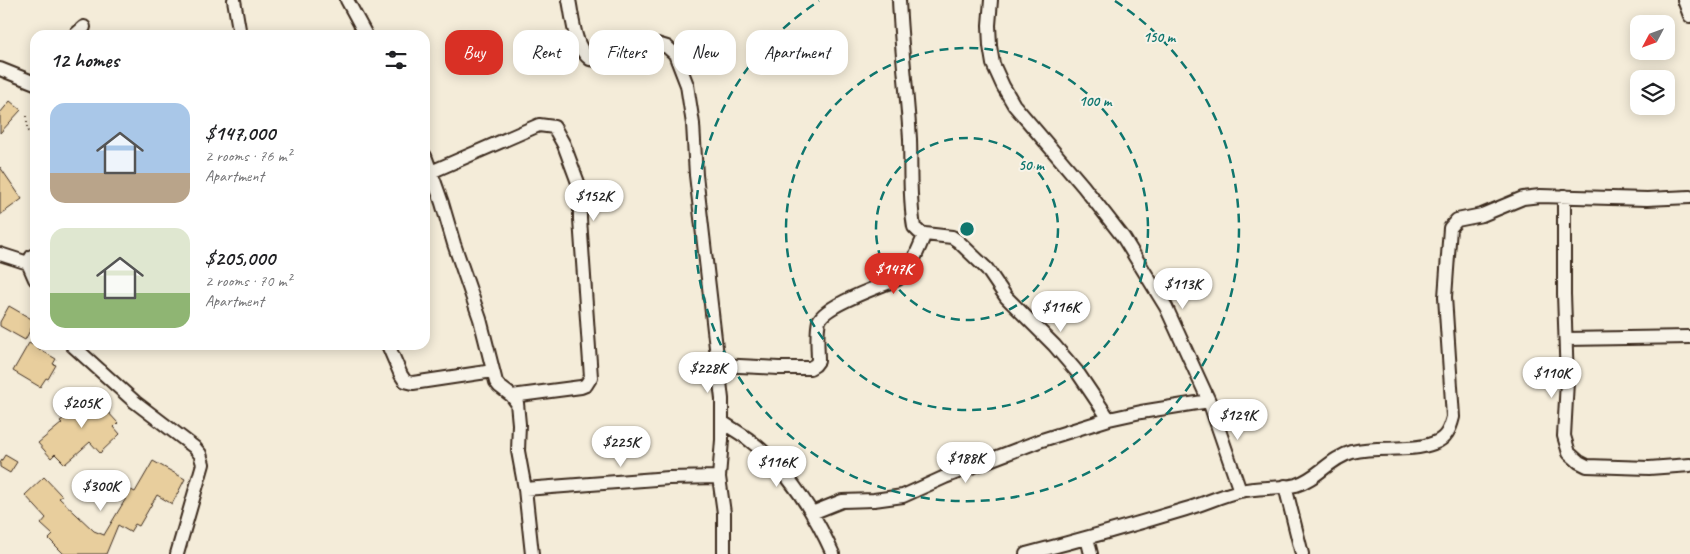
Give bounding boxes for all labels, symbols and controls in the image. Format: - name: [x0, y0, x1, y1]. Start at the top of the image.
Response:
- north arrow: [1630, 15, 1675, 60]
- map controls: [1630, 15, 1675, 115]
- text: 150 m: [1143, 28, 1177, 47]
- chip: Buy: [445, 30, 503, 75]
- chip: Rent: [513, 30, 579, 75]
- chip: Filters: [589, 30, 664, 75]
- chip: New: [674, 30, 736, 75]
- chip: Apartment: [746, 30, 848, 75]
- icon: filters: [382, 46, 410, 74]
- text: 12 homes: [50, 47, 119, 73]
- button: layers: [1630, 70, 1675, 115]
- text: 100 m: [1079, 92, 1113, 111]
- text: $147,000: [205, 120, 275, 146]
- icon: home: [90, 123, 150, 183]
- text: 2 rooms · 76 m²: [205, 146, 291, 166]
- text: 50 m: [1018, 156, 1045, 175]
- text: Apartment: [205, 166, 264, 186]
- pin: $152K: [559, 180, 629, 222]
- text: $152K: [576, 186, 612, 206]
- centre of rings: [958, 220, 976, 238]
- text: $205,000: [205, 245, 275, 271]
- icon: home: [90, 248, 150, 308]
- pin: $147K: [859, 252, 929, 295]
- text: $147K: [876, 259, 912, 279]
- pin: $113K: [1148, 268, 1218, 310]
- text: 2 rooms · 70 m²: [205, 271, 291, 291]
- text: $113K: [1165, 274, 1201, 294]
- pin: $116K: [1026, 290, 1096, 333]
- text: Apartment: [205, 291, 264, 311]
- text: $116K: [1042, 297, 1080, 317]
- pin: $228K: [673, 352, 743, 394]
- pin: $110K: [1517, 356, 1587, 399]
- text: $228K: [690, 358, 726, 378]
- text: $110K: [1534, 363, 1570, 383]
- pin: $205K: [47, 386, 117, 429]
- text: $205K: [64, 393, 100, 413]
- pin: $129K: [1203, 398, 1273, 441]
- text: $129K: [1220, 405, 1256, 425]
- pin: $225K: [586, 426, 656, 468]
- text: $225K: [603, 432, 639, 452]
- pin: $188K: [931, 442, 1001, 484]
- pin: $116K: [742, 446, 812, 488]
- text: $188K: [948, 448, 984, 468]
- text: $116K: [758, 452, 796, 472]
- pin: $300K: [66, 470, 136, 512]
- text: $300K: [83, 476, 119, 496]

